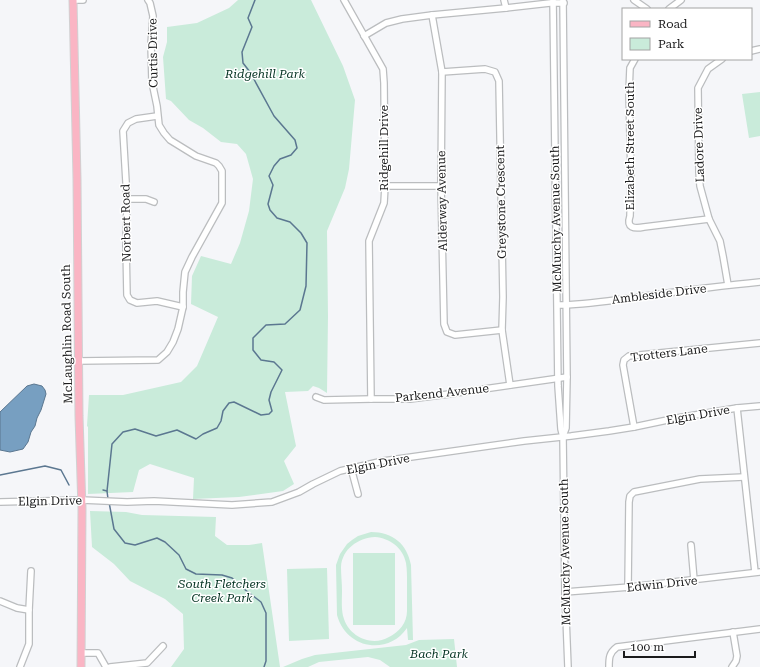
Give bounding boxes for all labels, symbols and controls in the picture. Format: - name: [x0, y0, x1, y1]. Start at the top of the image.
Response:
- legend: [622, 8, 752, 60]
- text: Road: [658, 17, 688, 31]
- street label: Curtis Drive: [145, 18, 161, 88]
- text: Park: [658, 37, 685, 51]
- park label: Ridgehill Park: [224, 67, 305, 81]
- street label: Elizabeth Street South: [623, 81, 637, 211]
- street label: Ridgehill Drive: [377, 104, 391, 191]
- street label: Ladore Drive: [691, 107, 707, 183]
- street label: Greystone Crescent: [493, 145, 509, 259]
- street label: McMurchy Avenue South: [548, 145, 564, 293]
- street label: Alderway Avenue: [434, 150, 450, 252]
- street label: Norbert Road: [118, 183, 134, 262]
- street label: McLaughlin Road South: [59, 264, 75, 404]
- street label: Ambleside Drive: [611, 281, 708, 307]
- street label: Trotters Lane: [630, 341, 709, 365]
- street label: Parkend Avenue: [394, 381, 490, 405]
- street label: Elgin Drive: [665, 402, 731, 427]
- street label: Elgin Drive: [345, 451, 411, 477]
- street label: McMurchy Avenue South: [557, 478, 573, 626]
- street label: Elgin Drive: [18, 493, 83, 509]
- street label: Edwin Drive: [626, 573, 699, 595]
- park label: South Fletchers Creek Park: [177, 577, 266, 605]
- scale bar: [624, 633, 695, 659]
- text: 100 m: [630, 640, 664, 654]
- park label: Bach Park: [409, 647, 468, 661]

